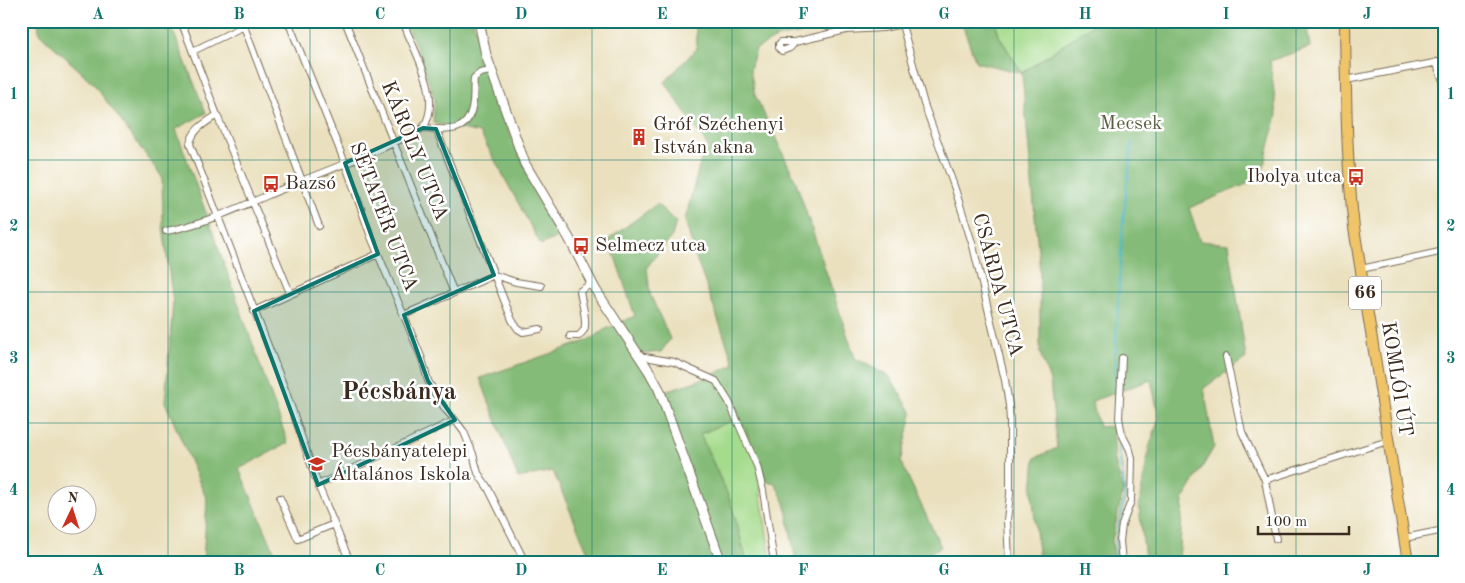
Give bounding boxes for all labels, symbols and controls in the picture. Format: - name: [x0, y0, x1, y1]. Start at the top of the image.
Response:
- text: A: [92, 7, 104, 23]
- text: B: [233, 7, 245, 23]
- text: C: [375, 7, 385, 23]
- text: D: [515, 7, 527, 23]
- text: E: [656, 7, 668, 23]
- text: F: [798, 7, 809, 23]
- text: G: [938, 7, 950, 23]
- text: H: [1078, 7, 1092, 23]
- text: I: [1222, 7, 1230, 23]
- text: J: [1363, 7, 1372, 23]
- street label: KÁROLY UTCA: [377, 77, 454, 224]
- text: 1: [9, 87, 19, 103]
- text: 1: [1446, 87, 1456, 103]
- park label: Mecsek: [1100, 114, 1162, 134]
- place label: Gróf Széchenyi István akna: [653, 115, 784, 158]
- building icon: Gróf Széchenyi István akna: [629, 127, 649, 147]
- street label: SÉTATÉR UTCA: [345, 139, 423, 294]
- place label: Ibolya utca: [1247, 167, 1342, 187]
- bus stop icon: Ibolya utca: [1346, 167, 1366, 187]
- bus stop icon: Bazsó: [261, 174, 281, 194]
- place label: Bazsó: [285, 174, 336, 194]
- street label: CSÁRDA UTCA: [968, 210, 1029, 359]
- text: 2: [9, 219, 19, 235]
- text: 2: [1446, 219, 1456, 235]
- bus stop icon: Selmecz utca: [571, 236, 591, 256]
- place label: Selmecz utca: [595, 236, 707, 256]
- road number: 66: [1349, 276, 1381, 310]
- street label: KOMLÓI ÚT: [1377, 320, 1419, 438]
- text: 3: [9, 351, 19, 367]
- text: 3: [1446, 351, 1456, 367]
- district label: Pécsbánya: [341, 380, 457, 405]
- place label: Pécsbányatelepi Általános Iskola: [331, 442, 471, 485]
- school or university icon: Pécsbányatelepi Általános Iskola: [307, 454, 327, 474]
- text: 4: [9, 483, 19, 499]
- text: 4: [1446, 483, 1456, 499]
- north arrow: [48, 486, 98, 536]
- text: N: [67, 491, 79, 505]
- scale bar: [1258, 503, 1349, 535]
- text: 100 m: [1265, 515, 1307, 530]
- text: A: [92, 563, 104, 579]
- text: B: [233, 563, 245, 579]
- text: C: [375, 563, 385, 579]
- text: D: [515, 563, 527, 579]
- text: E: [656, 563, 668, 579]
- text: F: [798, 563, 809, 579]
- text: G: [938, 563, 950, 579]
- text: H: [1078, 563, 1092, 579]
- text: I: [1222, 563, 1230, 579]
- text: J: [1363, 563, 1372, 579]

